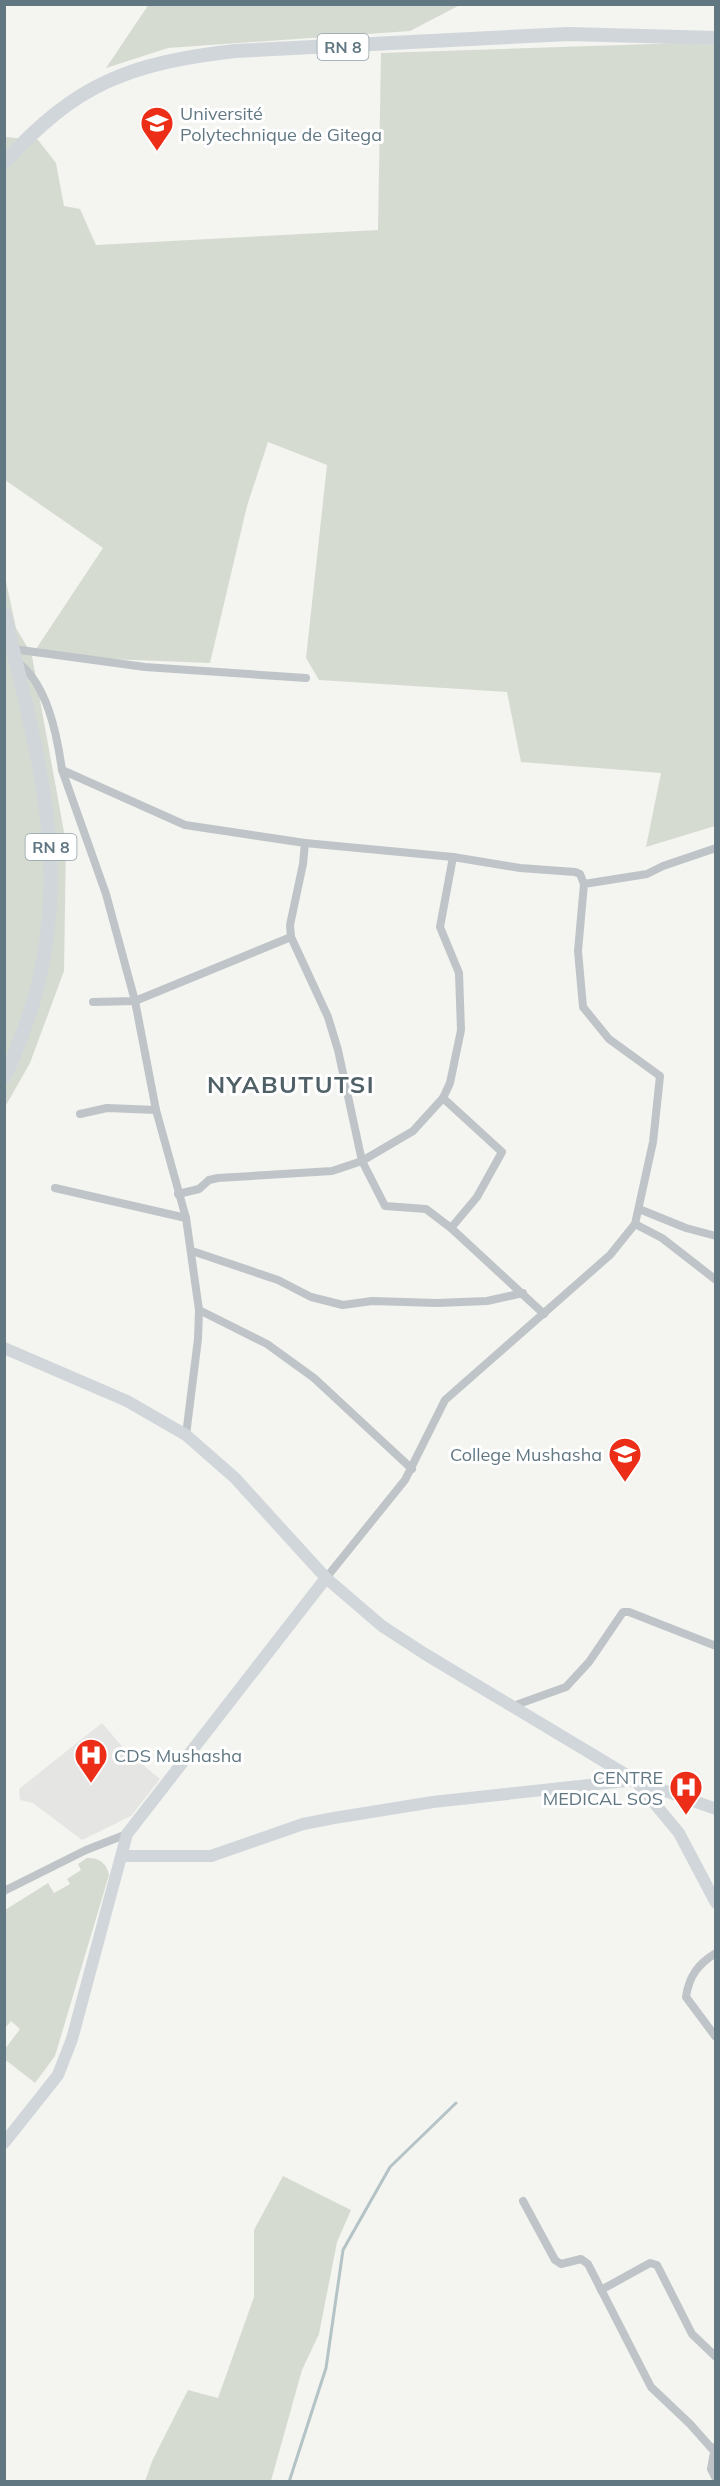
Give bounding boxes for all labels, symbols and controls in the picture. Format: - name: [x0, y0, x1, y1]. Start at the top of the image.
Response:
- road number: RN 8: [318, 34, 368, 60]
- place label: Université Polytechnique de Gitega: [180, 102, 382, 146]
- school or university icon: Université Polytechnique de Gitega: [139, 105, 175, 152]
- road number: RN 8: [26, 834, 76, 860]
- district label: NYABUTUTSI: [207, 1069, 375, 1099]
- school or university icon: College Mushasha: [607, 1436, 643, 1483]
- place label: College Mushasha: [450, 1443, 602, 1466]
- hospital icon: CDS Mushasha: [73, 1737, 109, 1784]
- place label: CDS Mushasha: [114, 1744, 242, 1767]
- place label: CENTRE MEDICAL SOS: [543, 1766, 663, 1810]
- hospital icon: CENTRE MEDICAL SOS: [668, 1769, 704, 1816]

